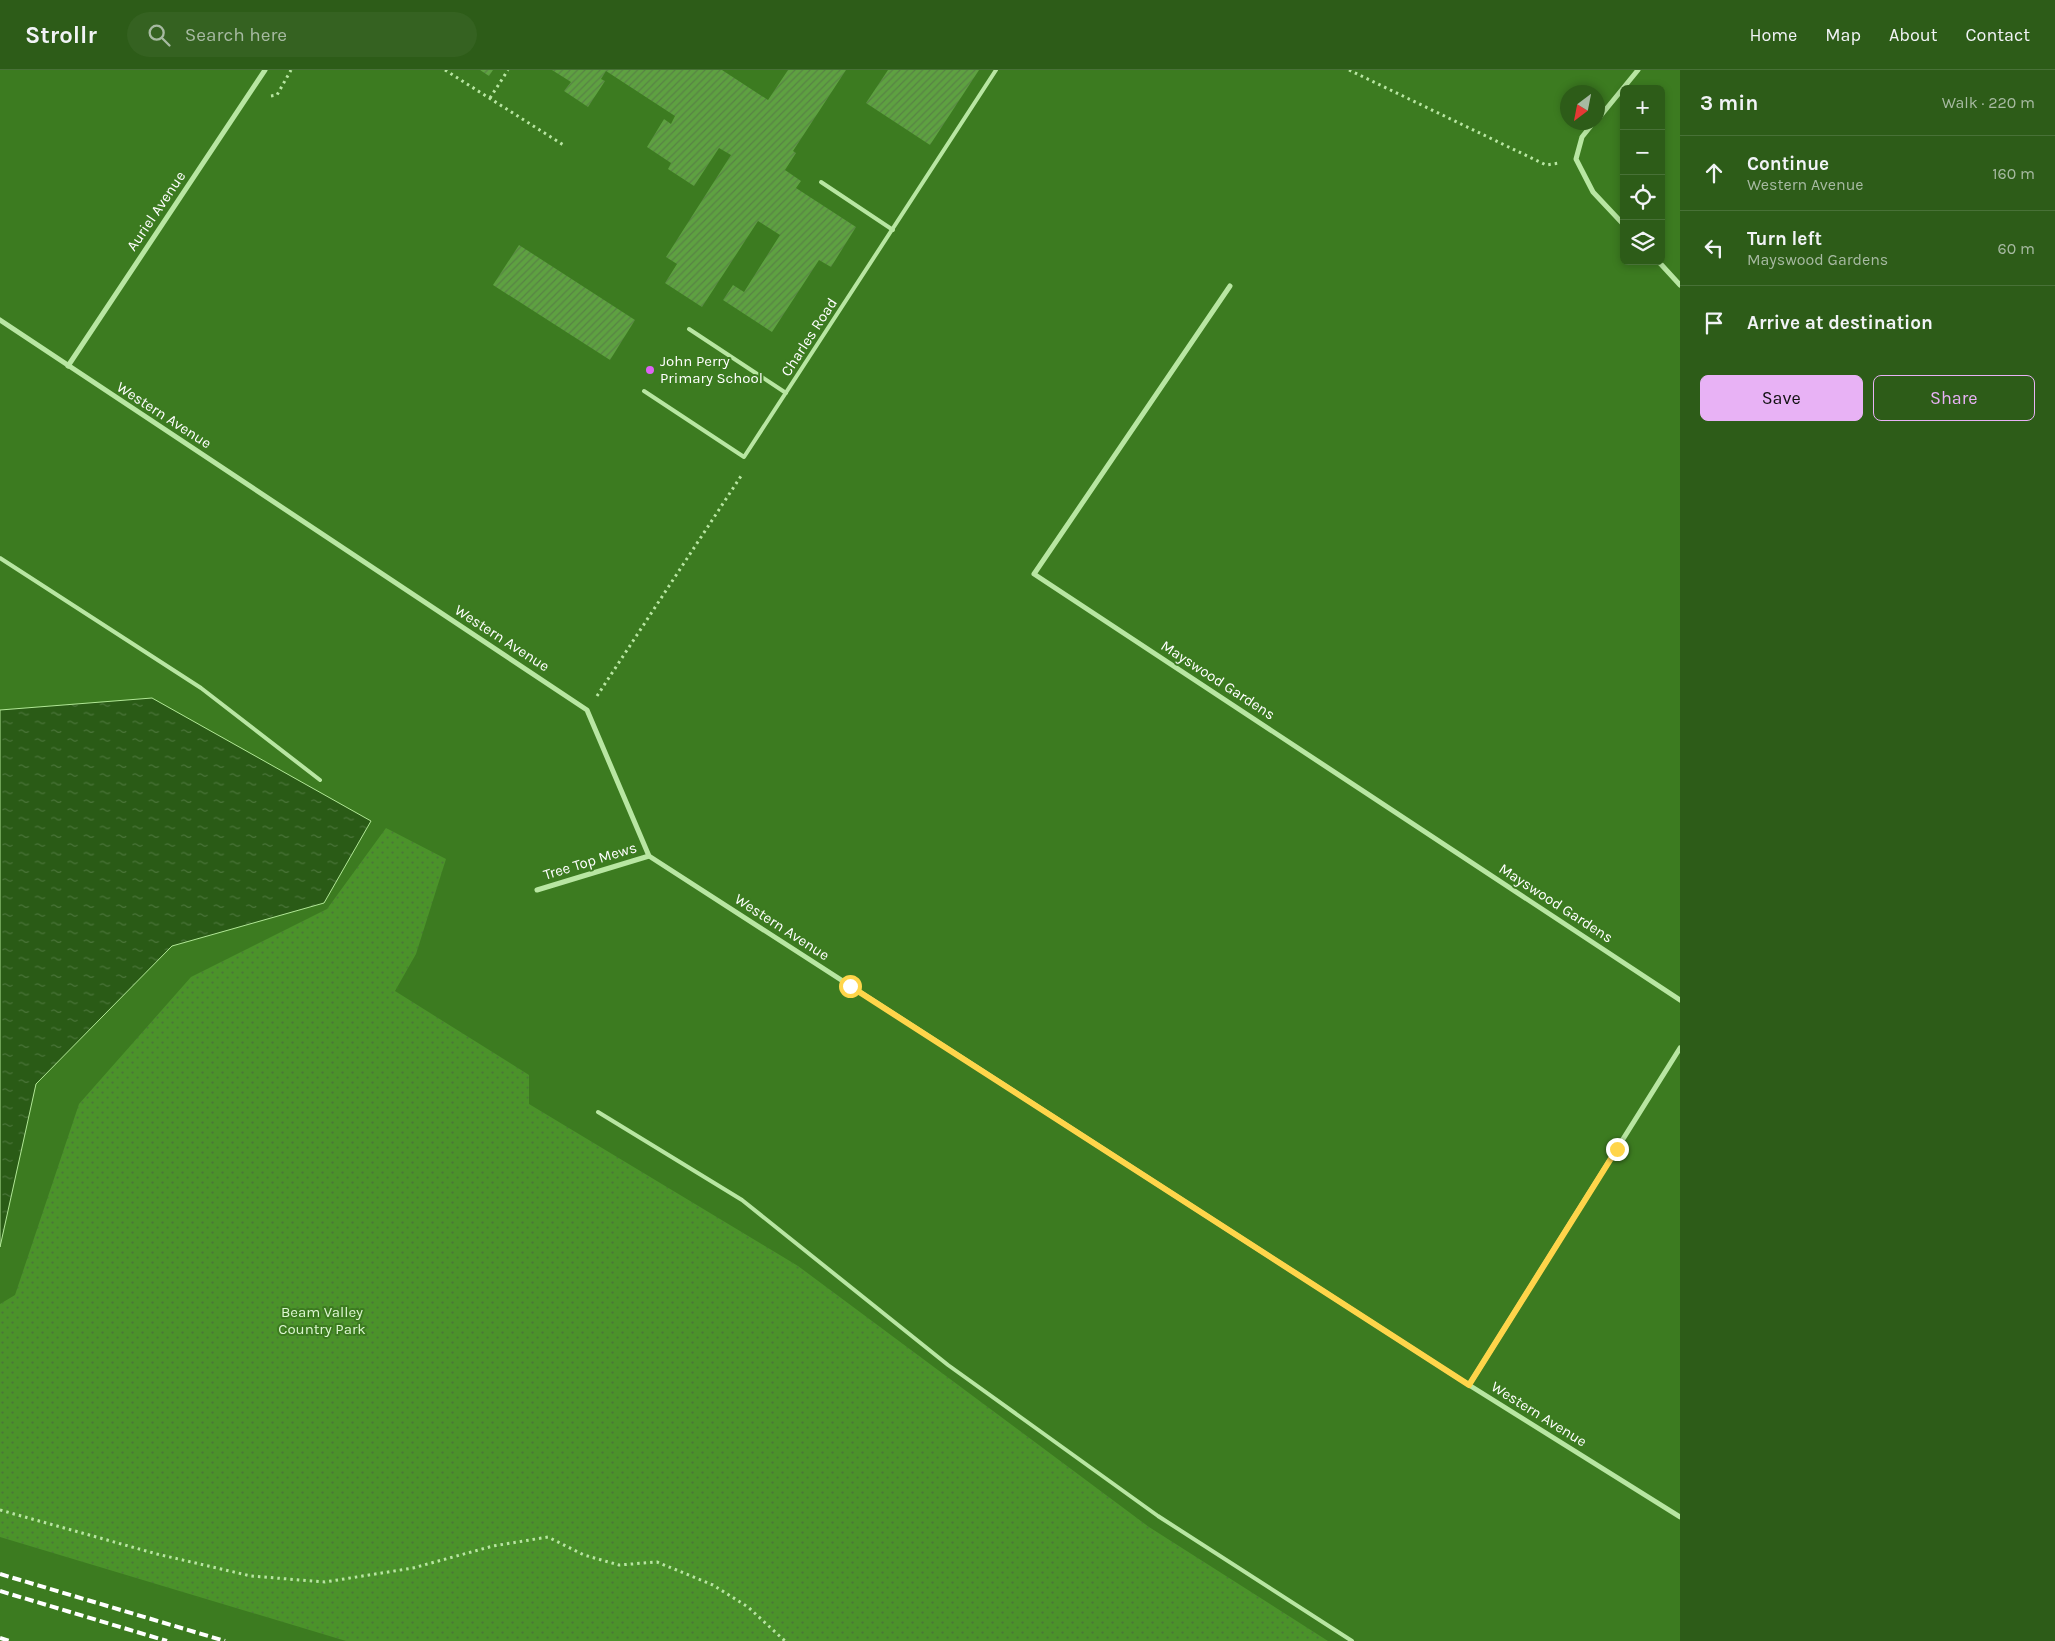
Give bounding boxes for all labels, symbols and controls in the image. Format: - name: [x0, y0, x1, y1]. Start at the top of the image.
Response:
- search box: [127, 12, 477, 57]
- text: Strollr: [25, 21, 97, 49]
- icon: search: [145, 21, 173, 49]
- text: Search here: [185, 24, 287, 46]
- text: Home: [1749, 24, 1797, 46]
- text: Map: [1825, 24, 1861, 46]
- text: About: [1889, 24, 1938, 46]
- text: Contact: [1966, 24, 2030, 46]
- north arrow: [1560, 85, 1605, 130]
- map controls: [1620, 85, 1665, 265]
- button: +: [1620, 85, 1665, 130]
- text: 3 min: [1700, 91, 1758, 115]
- text: Walk · 220 m: [1942, 93, 2035, 112]
- button: −: [1620, 130, 1665, 175]
- text: Continue: [1747, 153, 1829, 175]
- icon: ahead: [1700, 159, 1728, 187]
- text: 160 m: [1992, 164, 2035, 183]
- street label: Auriel Avenue: [123, 168, 189, 254]
- button: locate: [1620, 175, 1665, 220]
- text: Western Avenue: [1747, 175, 1864, 194]
- button: layers: [1620, 220, 1665, 265]
- text: Turn left: [1747, 228, 1822, 250]
- icon: left: [1700, 234, 1728, 262]
- text: 60 m: [1998, 239, 2035, 258]
- text: Mayswood Gardens: [1747, 250, 1888, 269]
- street label: Charles Road: [777, 294, 841, 380]
- icon: arrive: [1700, 309, 1728, 337]
- text: Arrive at destination: [1747, 312, 1933, 334]
- place label: John Perry Primary School: [660, 352, 763, 387]
- marker: John Perry Primary School: [644, 364, 656, 376]
- button: Save: [1700, 375, 1863, 421]
- button: Share: [1873, 375, 2035, 421]
- street label: Western Avenue: [113, 378, 215, 452]
- street label: Western Avenue: [451, 601, 553, 675]
- street label: Mayswood Gardens: [1158, 636, 1278, 724]
- street label: Tree Top Mews: [541, 838, 639, 884]
- street label: Mayswood Gardens: [1496, 859, 1616, 947]
- street label: Western Avenue: [731, 890, 833, 964]
- route start: [839, 975, 862, 998]
- route end: [1606, 1138, 1629, 1161]
- park label: Beam Valley Country Park: [278, 1303, 366, 1338]
- street label: Western Avenue: [1488, 1377, 1590, 1451]

